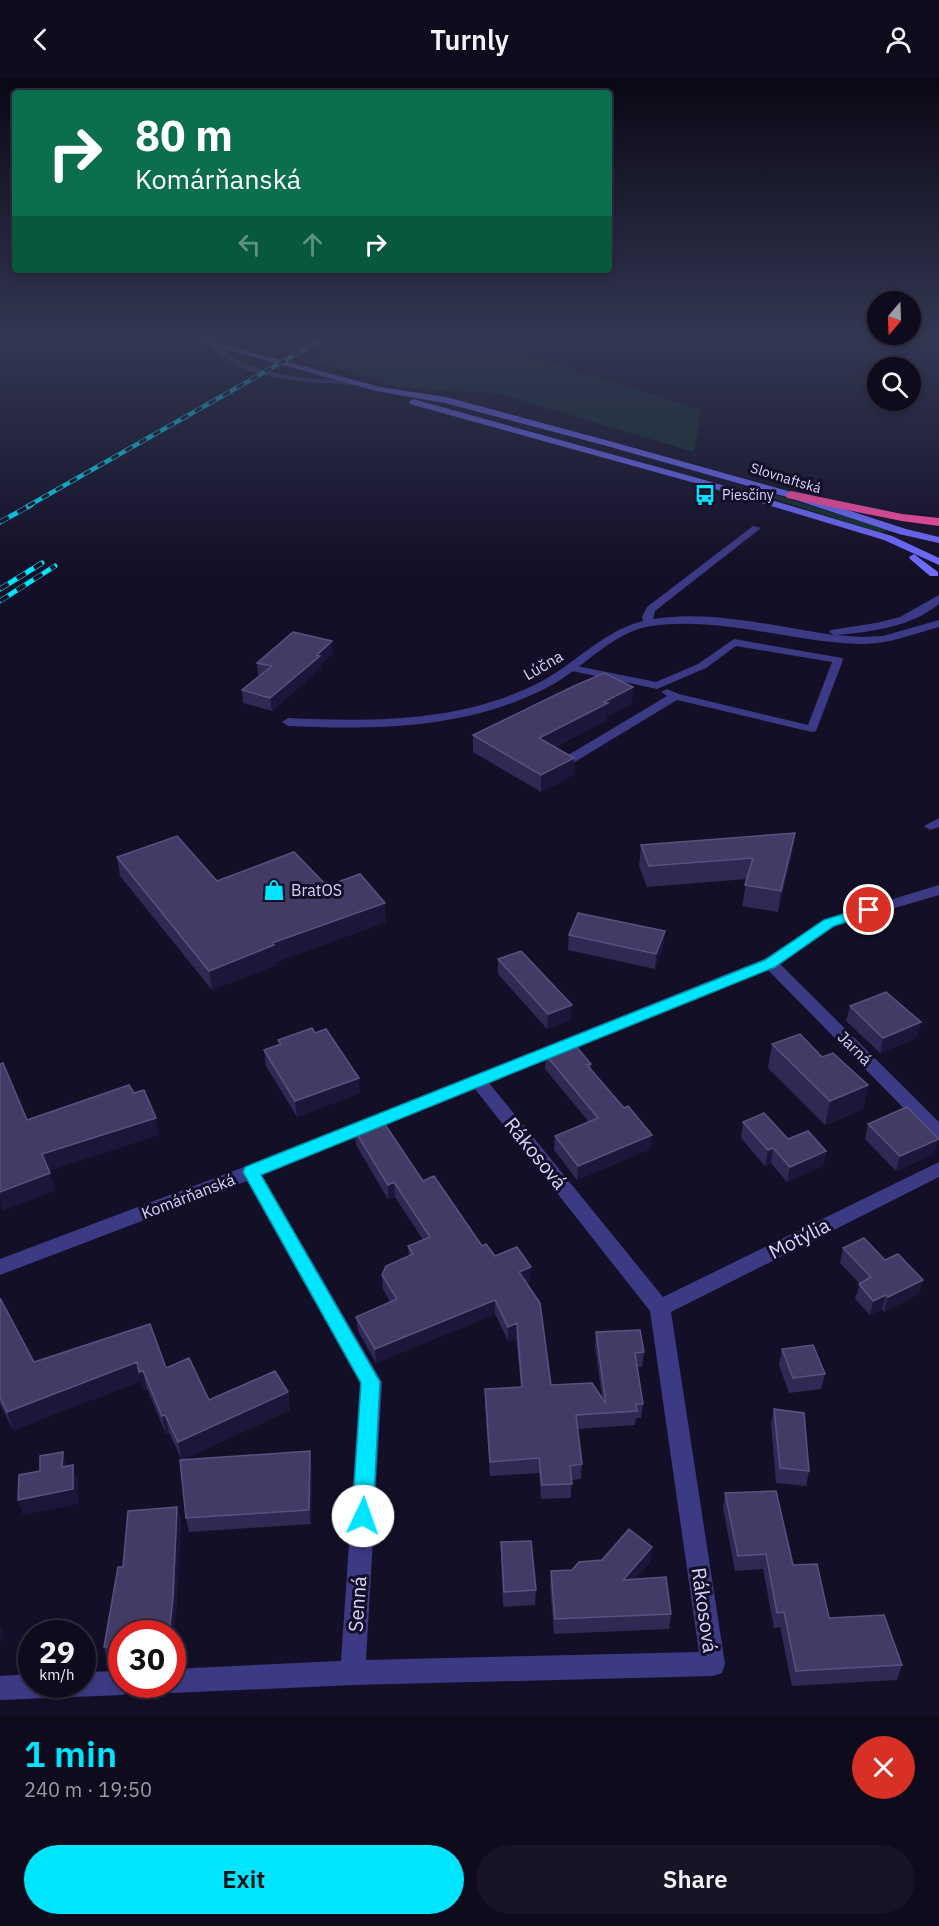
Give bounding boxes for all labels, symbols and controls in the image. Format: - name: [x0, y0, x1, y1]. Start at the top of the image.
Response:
- text: Turnly: [430, 22, 509, 57]
- icon: back: [24, 23, 57, 56]
- icon: person: [882, 23, 915, 56]
- text: 80 m: [135, 108, 233, 163]
- icon: right: [36, 114, 114, 192]
- text: Komárňanská: [135, 161, 301, 196]
- icon: left: [233, 228, 266, 261]
- icon: ahead: [296, 228, 329, 261]
- icon: right: [359, 228, 392, 261]
- north arrow: [867, 291, 921, 345]
- map controls: [867, 291, 921, 411]
- button: search: [867, 357, 921, 411]
- street label: Slovnaftská: [748, 459, 824, 497]
- bus stop icon: Piesčiny: [693, 483, 717, 507]
- place label: Piesčiny: [722, 486, 774, 504]
- street label: Lúčna: [520, 645, 567, 684]
- shop icon: BratOS: [262, 878, 286, 902]
- place label: BratOS: [291, 880, 342, 900]
- pin: [843, 884, 894, 935]
- icon: arrive: [852, 893, 885, 926]
- street label: Jarná: [834, 1027, 877, 1070]
- street label: Rákosová: [499, 1111, 574, 1195]
- street label: Komárňanská: [138, 1169, 238, 1223]
- street label: Motýlia: [764, 1211, 835, 1265]
- position arrow: [331, 1484, 395, 1548]
- street label: Rákosová: [686, 1566, 724, 1655]
- street label: Senná: [342, 1575, 372, 1633]
- speed limit sign: 30: [108, 1620, 186, 1698]
- text: 29: [39, 1632, 75, 1671]
- text: km/h: [39, 1665, 75, 1684]
- text: 1 min: [24, 1730, 117, 1777]
- button: close: [852, 1736, 915, 1799]
- text: 240 m · 19:50: [24, 1776, 152, 1803]
- button: Exit: [24, 1845, 464, 1914]
- button: Share: [476, 1845, 915, 1914]

